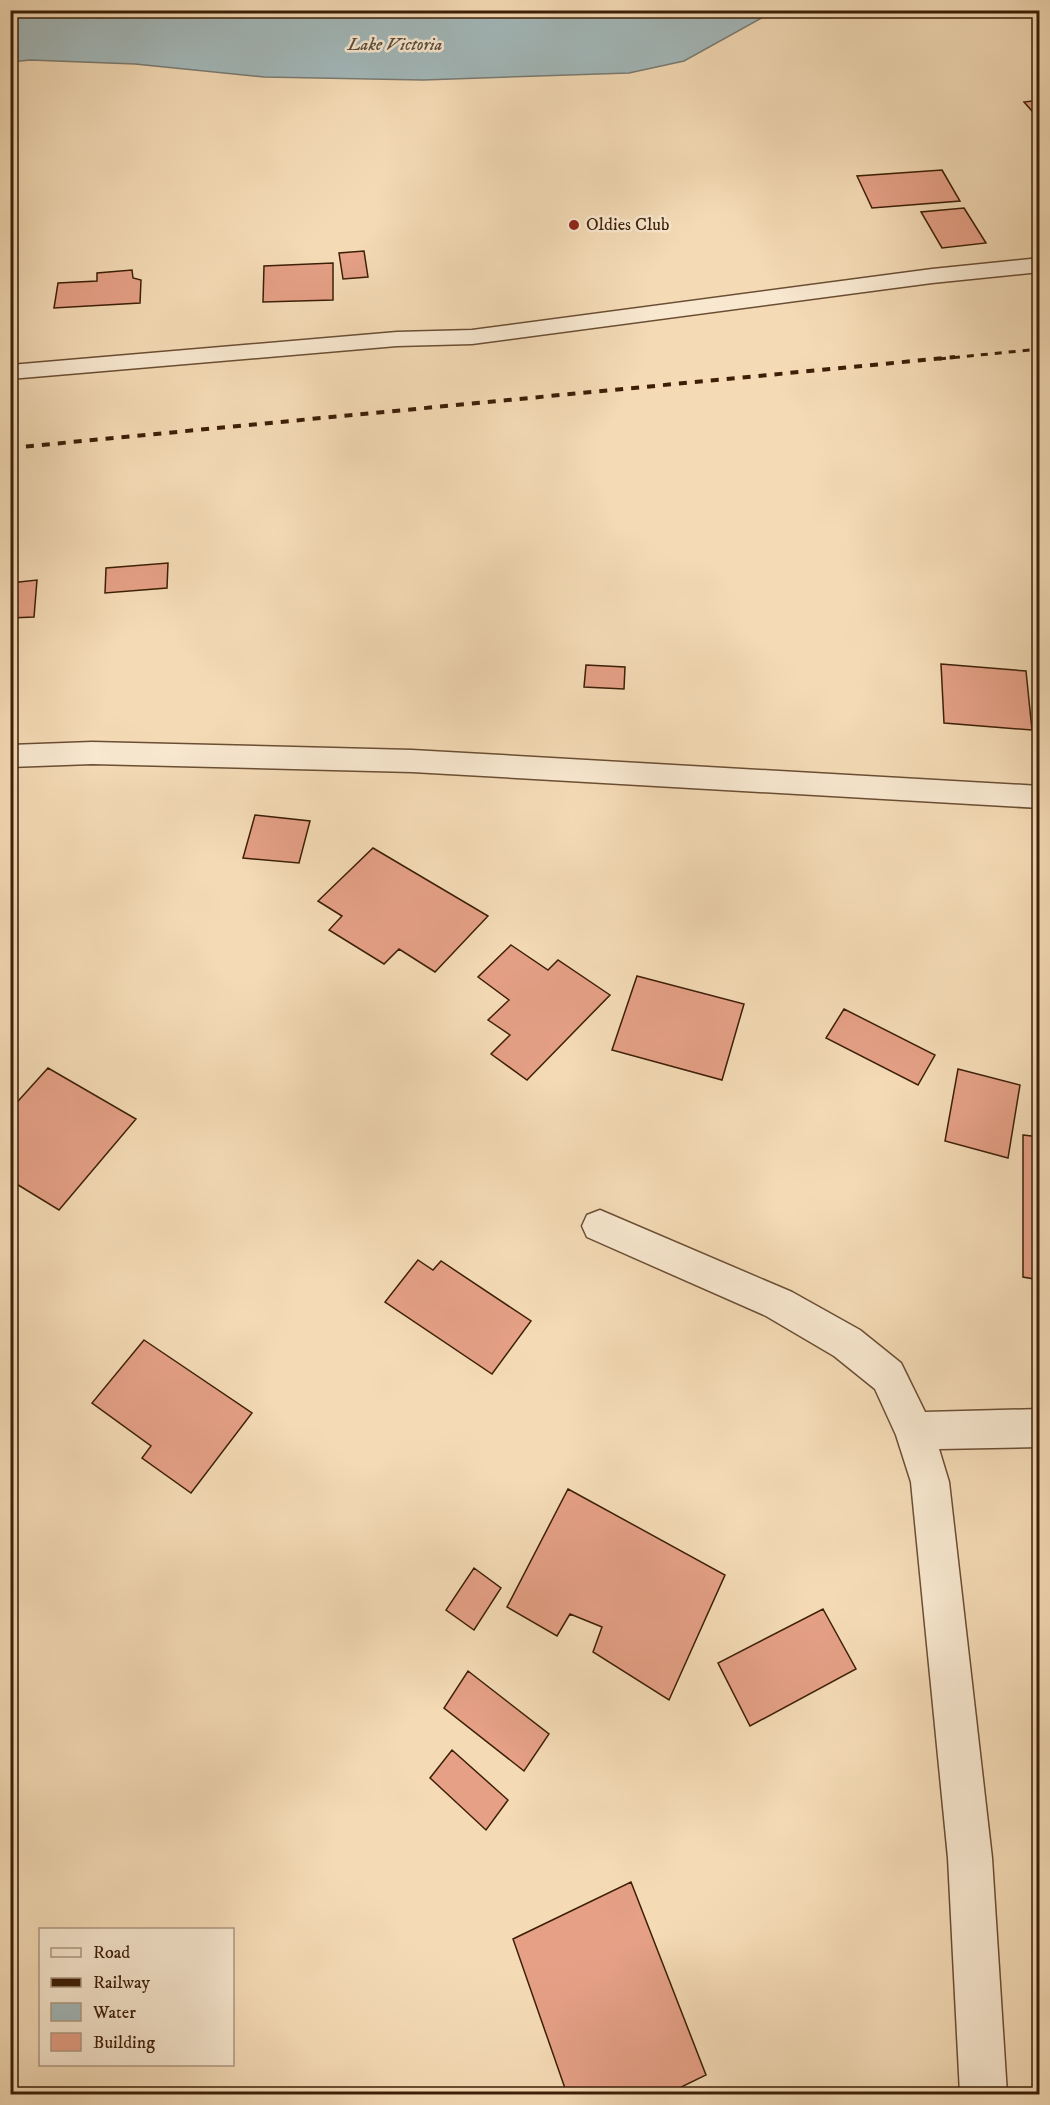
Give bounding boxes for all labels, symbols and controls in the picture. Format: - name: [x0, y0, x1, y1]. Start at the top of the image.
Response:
- water label: Lake Victoria: [347, 34, 443, 56]
- place label: Oldies Club: [586, 214, 669, 236]
- marker: Oldies Club: [567, 218, 581, 232]
- legend: [39, 1928, 234, 2066]
- text: Road: [93, 1942, 130, 1964]
- text: Railway: [93, 1972, 151, 1994]
- text: Water: [92, 2002, 136, 2024]
- text: Building: [93, 2032, 155, 2054]

